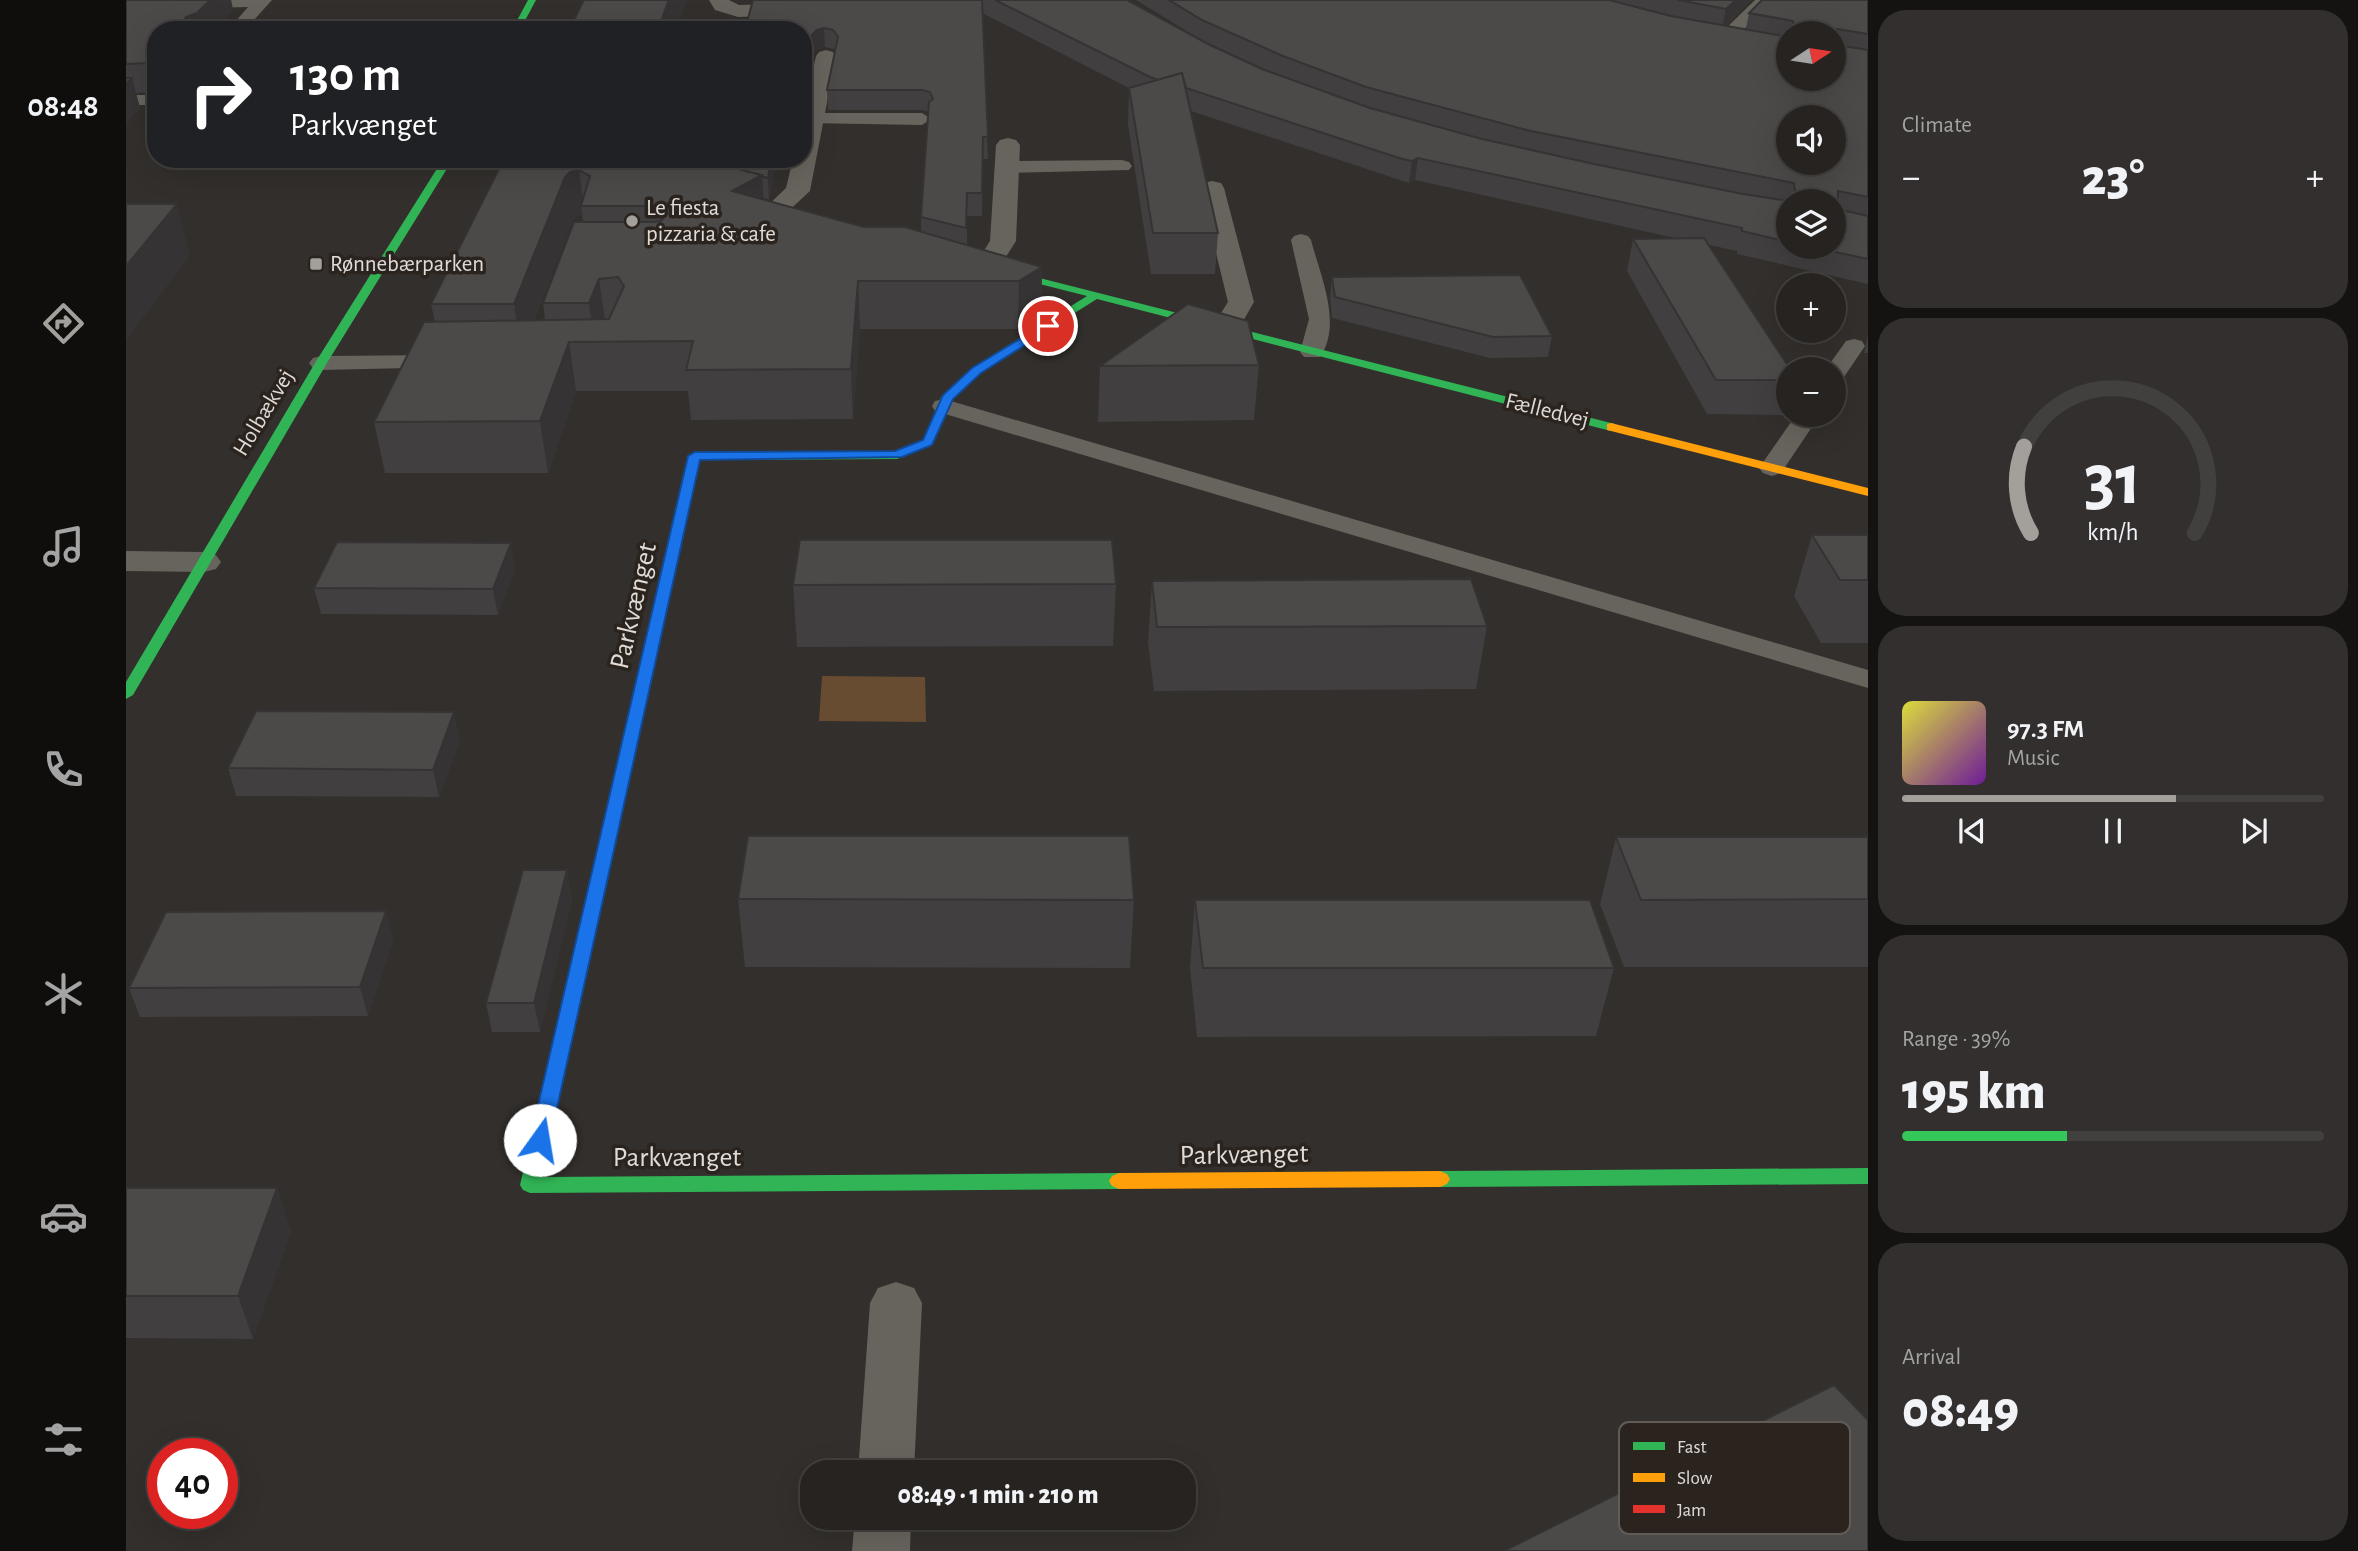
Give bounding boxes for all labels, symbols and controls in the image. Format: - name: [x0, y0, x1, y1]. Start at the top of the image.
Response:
- north arrow: [1776, 21, 1846, 91]
- map controls: [1776, 21, 1846, 427]
- icon: right: [175, 49, 266, 140]
- text: 130 m: [290, 51, 401, 100]
- text: 08:48: [27, 90, 99, 122]
- button: sound: [1776, 105, 1846, 175]
- text: Parkvænget: [290, 109, 437, 141]
- text: Climate: [1902, 114, 1972, 137]
- text: 23°: [2082, 152, 2144, 204]
- text: −: [1902, 159, 1920, 197]
- text: +: [2306, 159, 2324, 197]
- button: layers: [1776, 189, 1846, 259]
- place label: Le fiesta pizzaria & cafe: [646, 197, 776, 246]
- marker: Le fiesta pizzaria & cafe: [624, 213, 640, 229]
- place label: Rønnebærparken: [330, 253, 484, 276]
- marker: Rønnebærparken: [308, 256, 324, 272]
- button: +: [1776, 273, 1846, 343]
- pin: [1018, 296, 1078, 356]
- icon: directions: [39, 299, 88, 348]
- icon: arrive: [1029, 307, 1067, 345]
- button: −: [1776, 357, 1846, 427]
- street label: Holbækvej: [229, 366, 299, 460]
- street label: Fælledvej: [1503, 390, 1591, 432]
- text: 31: [2084, 446, 2142, 519]
- text: km/h: [2087, 520, 2139, 545]
- icon: music: [39, 522, 88, 571]
- street label: Parkvænget: [606, 540, 662, 672]
- text: 97.3 FM: [2007, 716, 2084, 742]
- icon: phone: [39, 745, 88, 794]
- text: Music: [2007, 747, 2059, 770]
- icon: previous: [1953, 812, 1991, 850]
- icon: pause: [2094, 812, 2132, 850]
- icon: next: [2235, 812, 2273, 850]
- icon: climate: [39, 969, 88, 1018]
- text: Range · 39%: [1902, 1028, 2010, 1051]
- text: 195 km: [1902, 1066, 2046, 1118]
- position arrow: [503, 1103, 577, 1177]
- street label: Parkvænget: [1179, 1140, 1309, 1170]
- street label: Parkvænget: [613, 1144, 741, 1172]
- icon: car: [39, 1192, 88, 1241]
- text: Arrival: [1902, 1346, 1961, 1369]
- text: 08:49: [1902, 1384, 2019, 1436]
- icon: filters: [39, 1415, 88, 1464]
- legend: [1619, 1422, 1850, 1534]
- speed limit sign: 40: [147, 1438, 238, 1529]
- text: Fast: [1677, 1438, 1707, 1457]
- text: Slow: [1677, 1469, 1713, 1488]
- text: 08:49 · 1 min · 210 m: [897, 1482, 1099, 1508]
- text: Jam: [1677, 1501, 1706, 1520]

